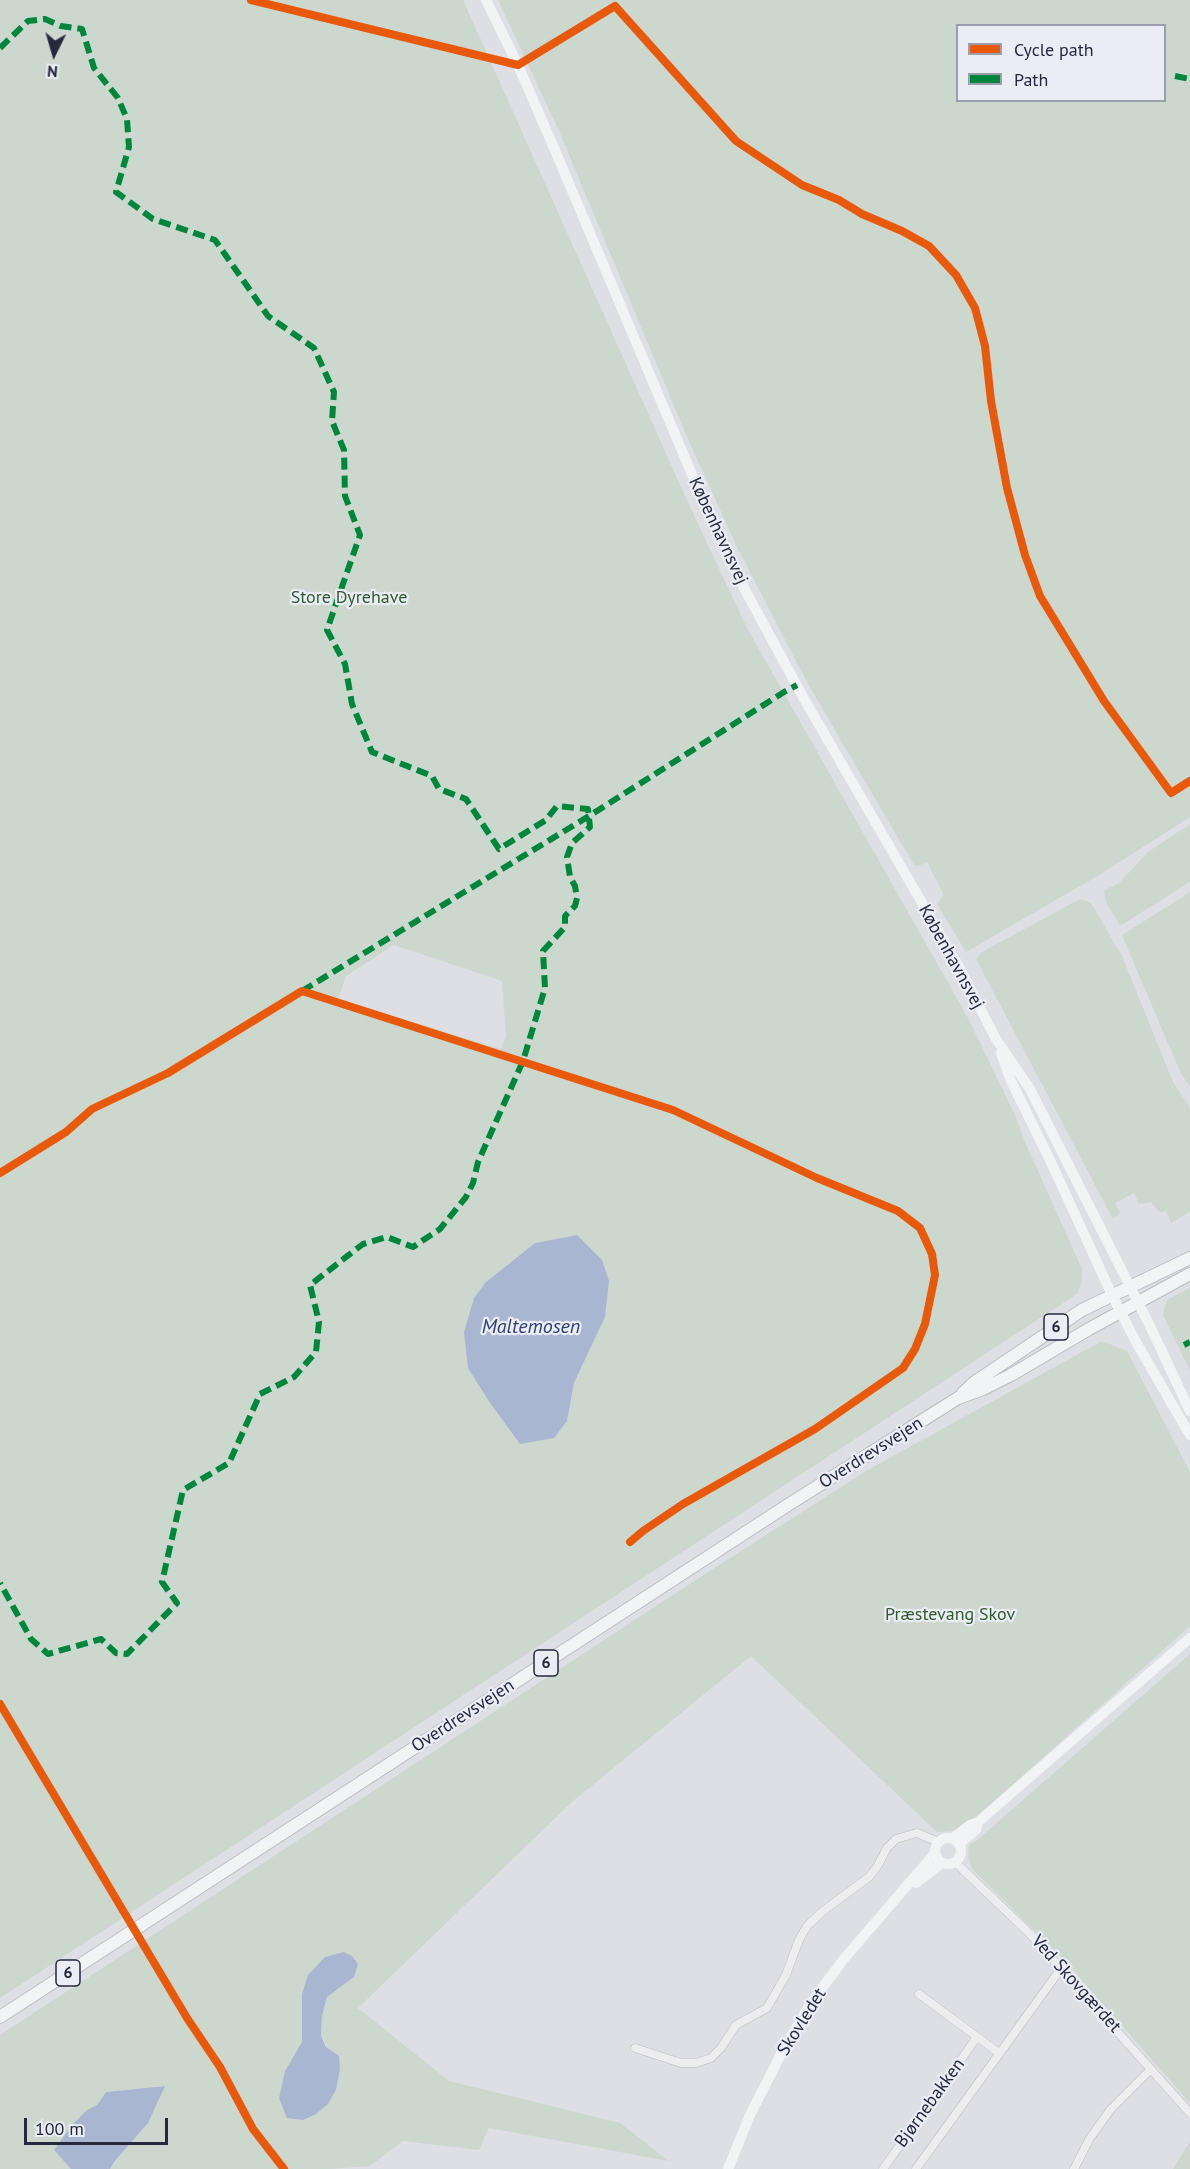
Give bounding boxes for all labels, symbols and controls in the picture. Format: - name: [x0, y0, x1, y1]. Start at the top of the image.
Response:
- north arrow: [24, 24, 84, 84]
- legend: [956, 24, 1166, 102]
- text: Cycle path: [1014, 38, 1094, 61]
- text: N: [46, 62, 59, 82]
- text: Path: [1014, 68, 1048, 91]
- street label: Københavnsvej: [684, 474, 752, 588]
- park label: Store Dyrehave: [291, 587, 407, 609]
- street label: Københavnsvej: [913, 901, 989, 1013]
- road number: 6: [1044, 1314, 1068, 1340]
- water label: Maltemosen: [482, 1315, 580, 1339]
- street label: Overdrevsvejen: [815, 1413, 927, 1493]
- park label: Præstevang Skov: [885, 1604, 1015, 1626]
- road number: 6: [534, 1650, 558, 1676]
- street label: Overdrevsvejen: [408, 1675, 518, 1757]
- street label: Ved Skovgærdet: [1027, 1931, 1125, 2037]
- road number: 6: [56, 1960, 80, 1986]
- street label: Skovledet: [773, 1984, 831, 2060]
- street label: Bjørnebakken: [890, 2054, 970, 2152]
- scale bar: [27, 2106, 171, 2144]
- text: 100 m: [35, 2117, 84, 2140]

